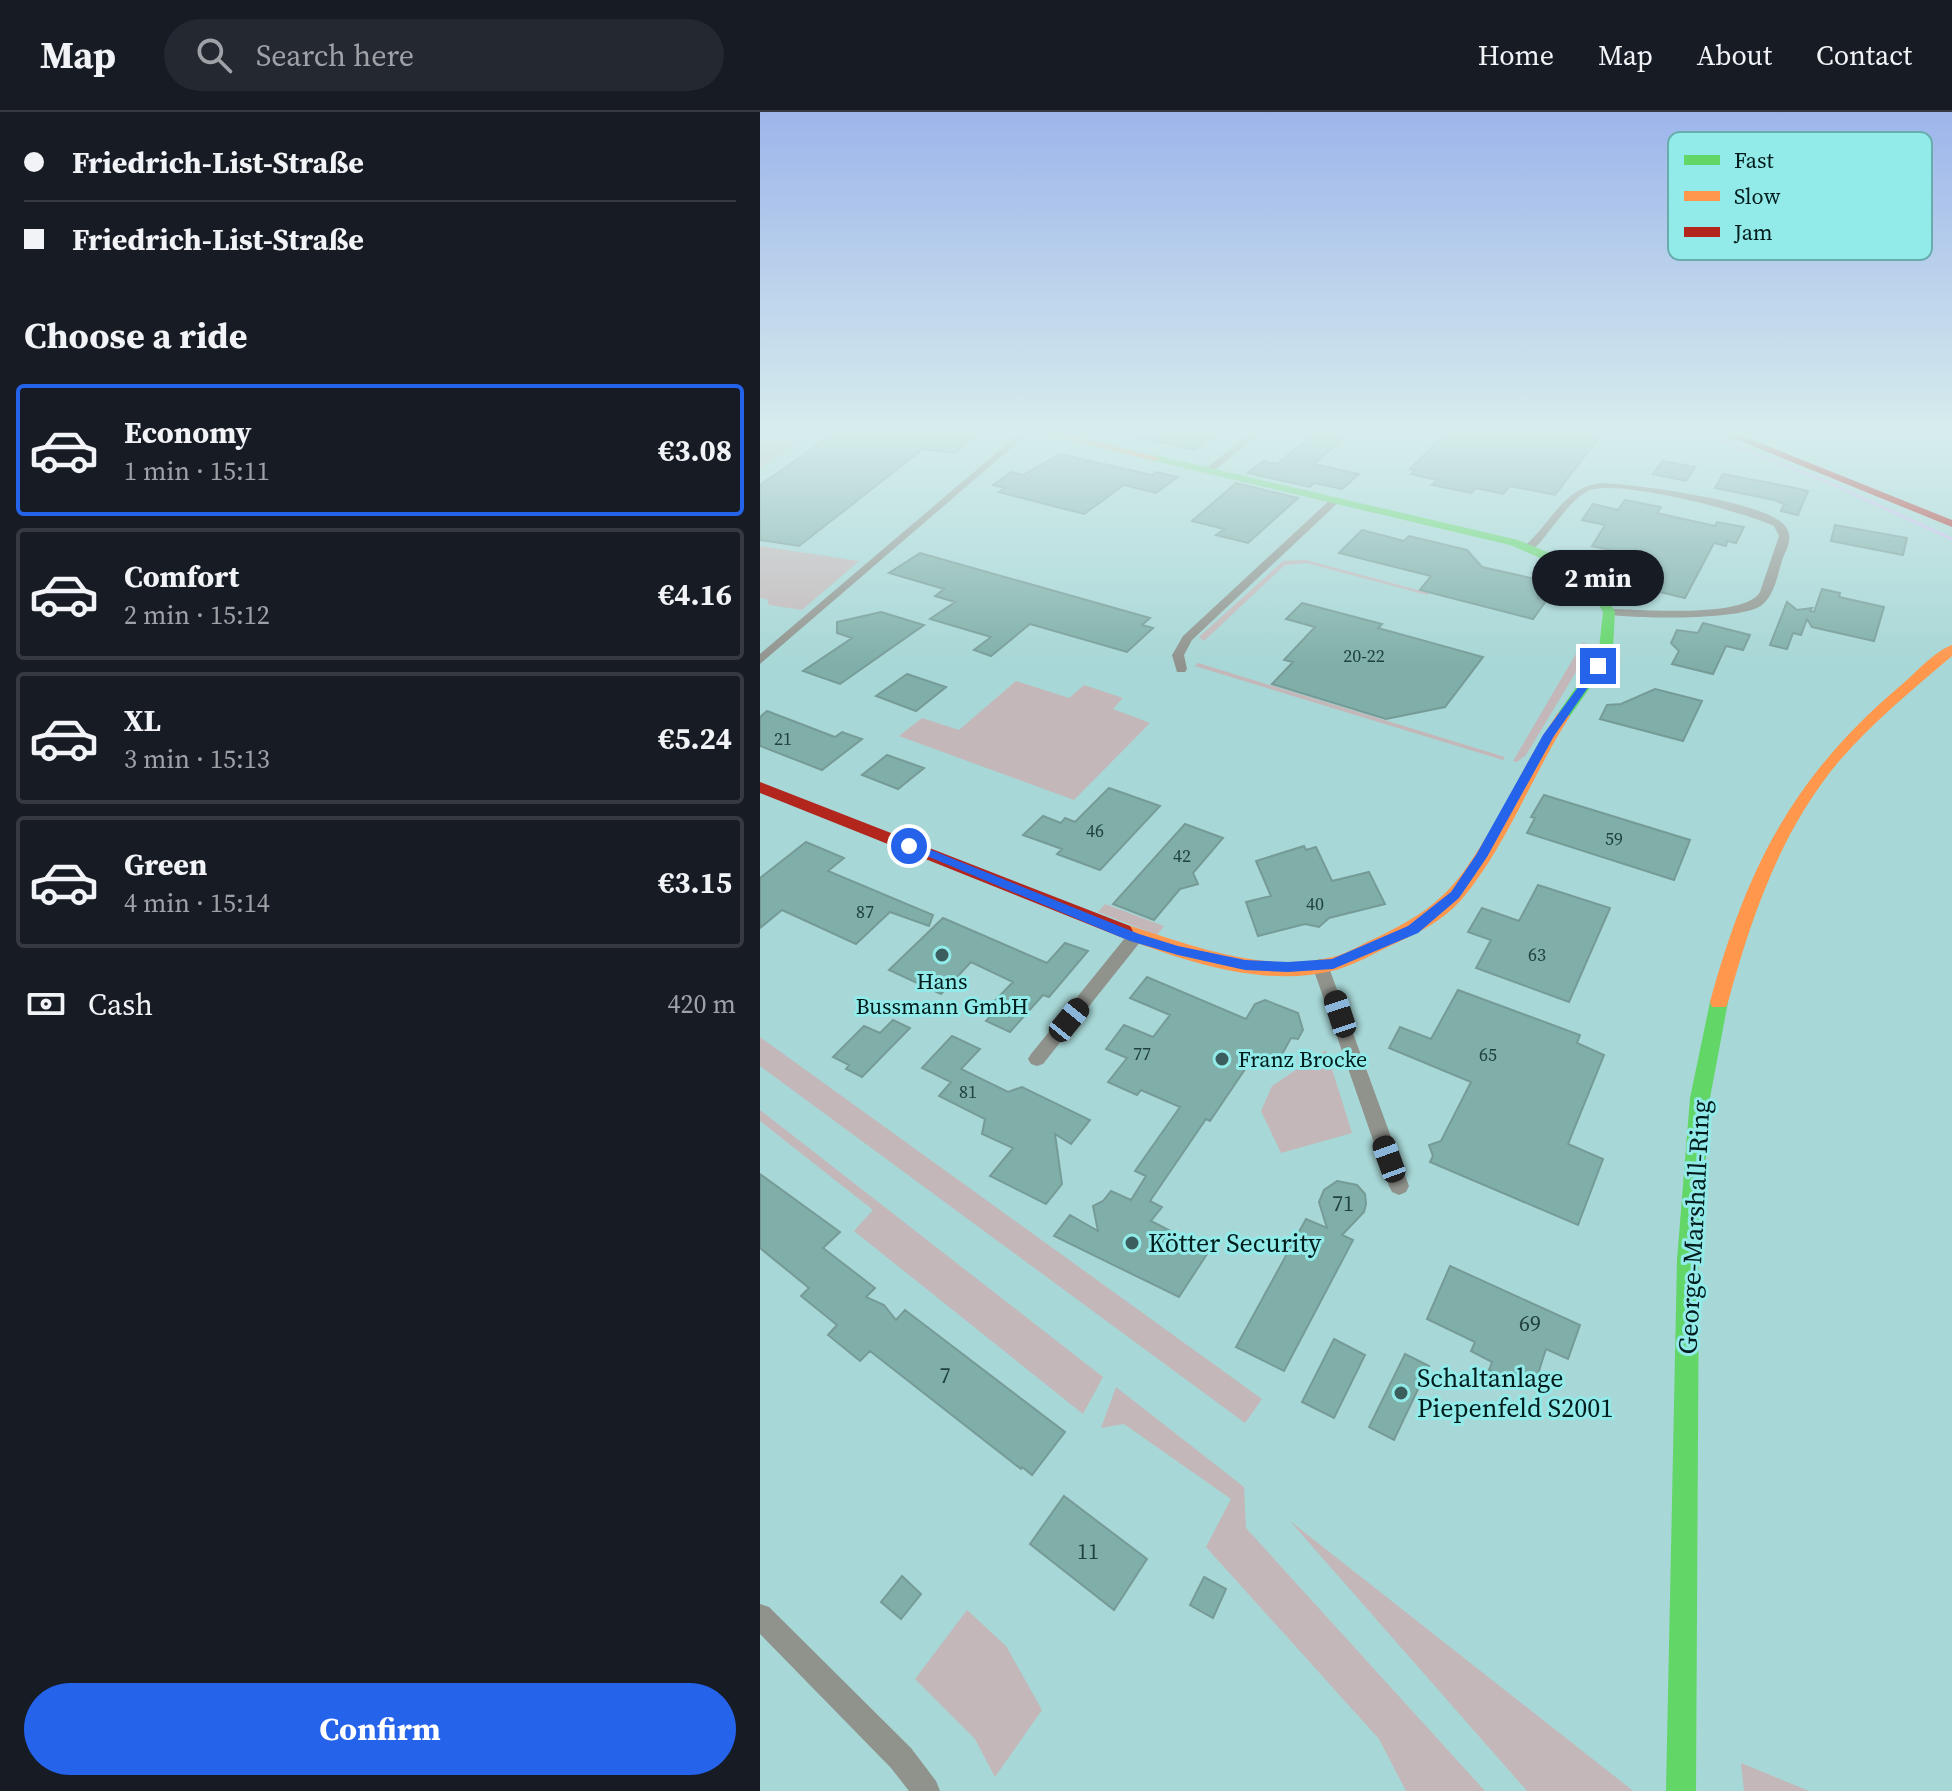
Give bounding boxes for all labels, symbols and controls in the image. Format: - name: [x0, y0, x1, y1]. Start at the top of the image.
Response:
- search box: [164, 19, 724, 91]
- text: Map: [40, 29, 116, 81]
- icon: search: [192, 33, 236, 77]
- text: Search here: [256, 35, 414, 76]
- text: Home: [1478, 36, 1554, 74]
- text: Map: [1598, 36, 1653, 74]
- text: About: [1697, 36, 1772, 74]
- text: Contact: [1816, 36, 1912, 74]
- legend: [1668, 132, 1932, 260]
- text: Friedrich-List-Straße: [72, 142, 364, 183]
- text: Fast: [1734, 145, 1775, 175]
- text: Slow: [1734, 181, 1781, 211]
- text: Jam: [1733, 217, 1773, 247]
- text: Friedrich-List-Straße: [72, 219, 364, 260]
- text: Choose a ride: [24, 311, 247, 360]
- text: Economy: [124, 412, 252, 453]
- icon: car: [28, 414, 100, 486]
- text: €3.08: [658, 430, 732, 471]
- text: 1 min · 15:11: [124, 453, 270, 489]
- callout: 2 min: [1532, 550, 1664, 606]
- text: Comfort: [124, 556, 239, 597]
- icon: car: [28, 558, 100, 630]
- text: 2 min: [1564, 560, 1632, 596]
- text: €4.16: [658, 574, 732, 615]
- text: 2 min · 15:12: [124, 597, 270, 633]
- house number: 20-22: [1343, 643, 1385, 668]
- route end: [1580, 648, 1616, 684]
- text: XL: [124, 700, 161, 741]
- icon: car: [28, 702, 100, 774]
- text: €5.24: [658, 718, 732, 759]
- house number: 21: [774, 726, 792, 751]
- text: 3 min · 15:13: [124, 741, 270, 777]
- house number: 46: [1086, 818, 1104, 843]
- house number: 59: [1605, 826, 1623, 851]
- route start: [891, 828, 927, 864]
- house number: 42: [1173, 843, 1191, 868]
- text: Green: [124, 844, 207, 885]
- icon: car: [28, 846, 100, 918]
- text: €3.15: [658, 862, 732, 903]
- text: 4 min · 15:14: [124, 885, 270, 921]
- house number: 40: [1306, 891, 1324, 916]
- house number: 87: [856, 899, 874, 924]
- house number: 63: [1528, 942, 1546, 967]
- marker: Hans Bussmann GmbH: [933, 946, 951, 964]
- place label: Hans Bussmann GmbH: [856, 966, 1028, 1021]
- icon: cash: [24, 982, 68, 1026]
- text: Cash: [88, 984, 153, 1025]
- text: 420 m: [668, 986, 736, 1022]
- car: [1321, 987, 1359, 1041]
- car: [1045, 994, 1093, 1046]
- house number: 77: [1133, 1041, 1151, 1066]
- house number: 65: [1479, 1042, 1497, 1067]
- place label: Franz Brocke: [1238, 1044, 1367, 1074]
- marker: Franz Brocke: [1213, 1050, 1231, 1068]
- house number: 81: [959, 1079, 977, 1104]
- street label: George-Marshall-Ring: [1669, 1099, 1719, 1355]
- car: [1370, 1132, 1408, 1186]
- house number: 71: [1332, 1188, 1354, 1218]
- place label: Kötter Security: [1148, 1225, 1322, 1261]
- marker: Kötter Security: [1123, 1234, 1141, 1252]
- house number: 69: [1519, 1308, 1541, 1338]
- house number: 7: [939, 1360, 951, 1390]
- place label: Schaltanlage Piepenfeld S2001: [1417, 1360, 1613, 1426]
- marker: Schaltanlage Piepenfeld S2001: [1392, 1384, 1410, 1402]
- house number: 11: [1077, 1536, 1099, 1566]
- button: Confirm: [24, 1683, 736, 1775]

